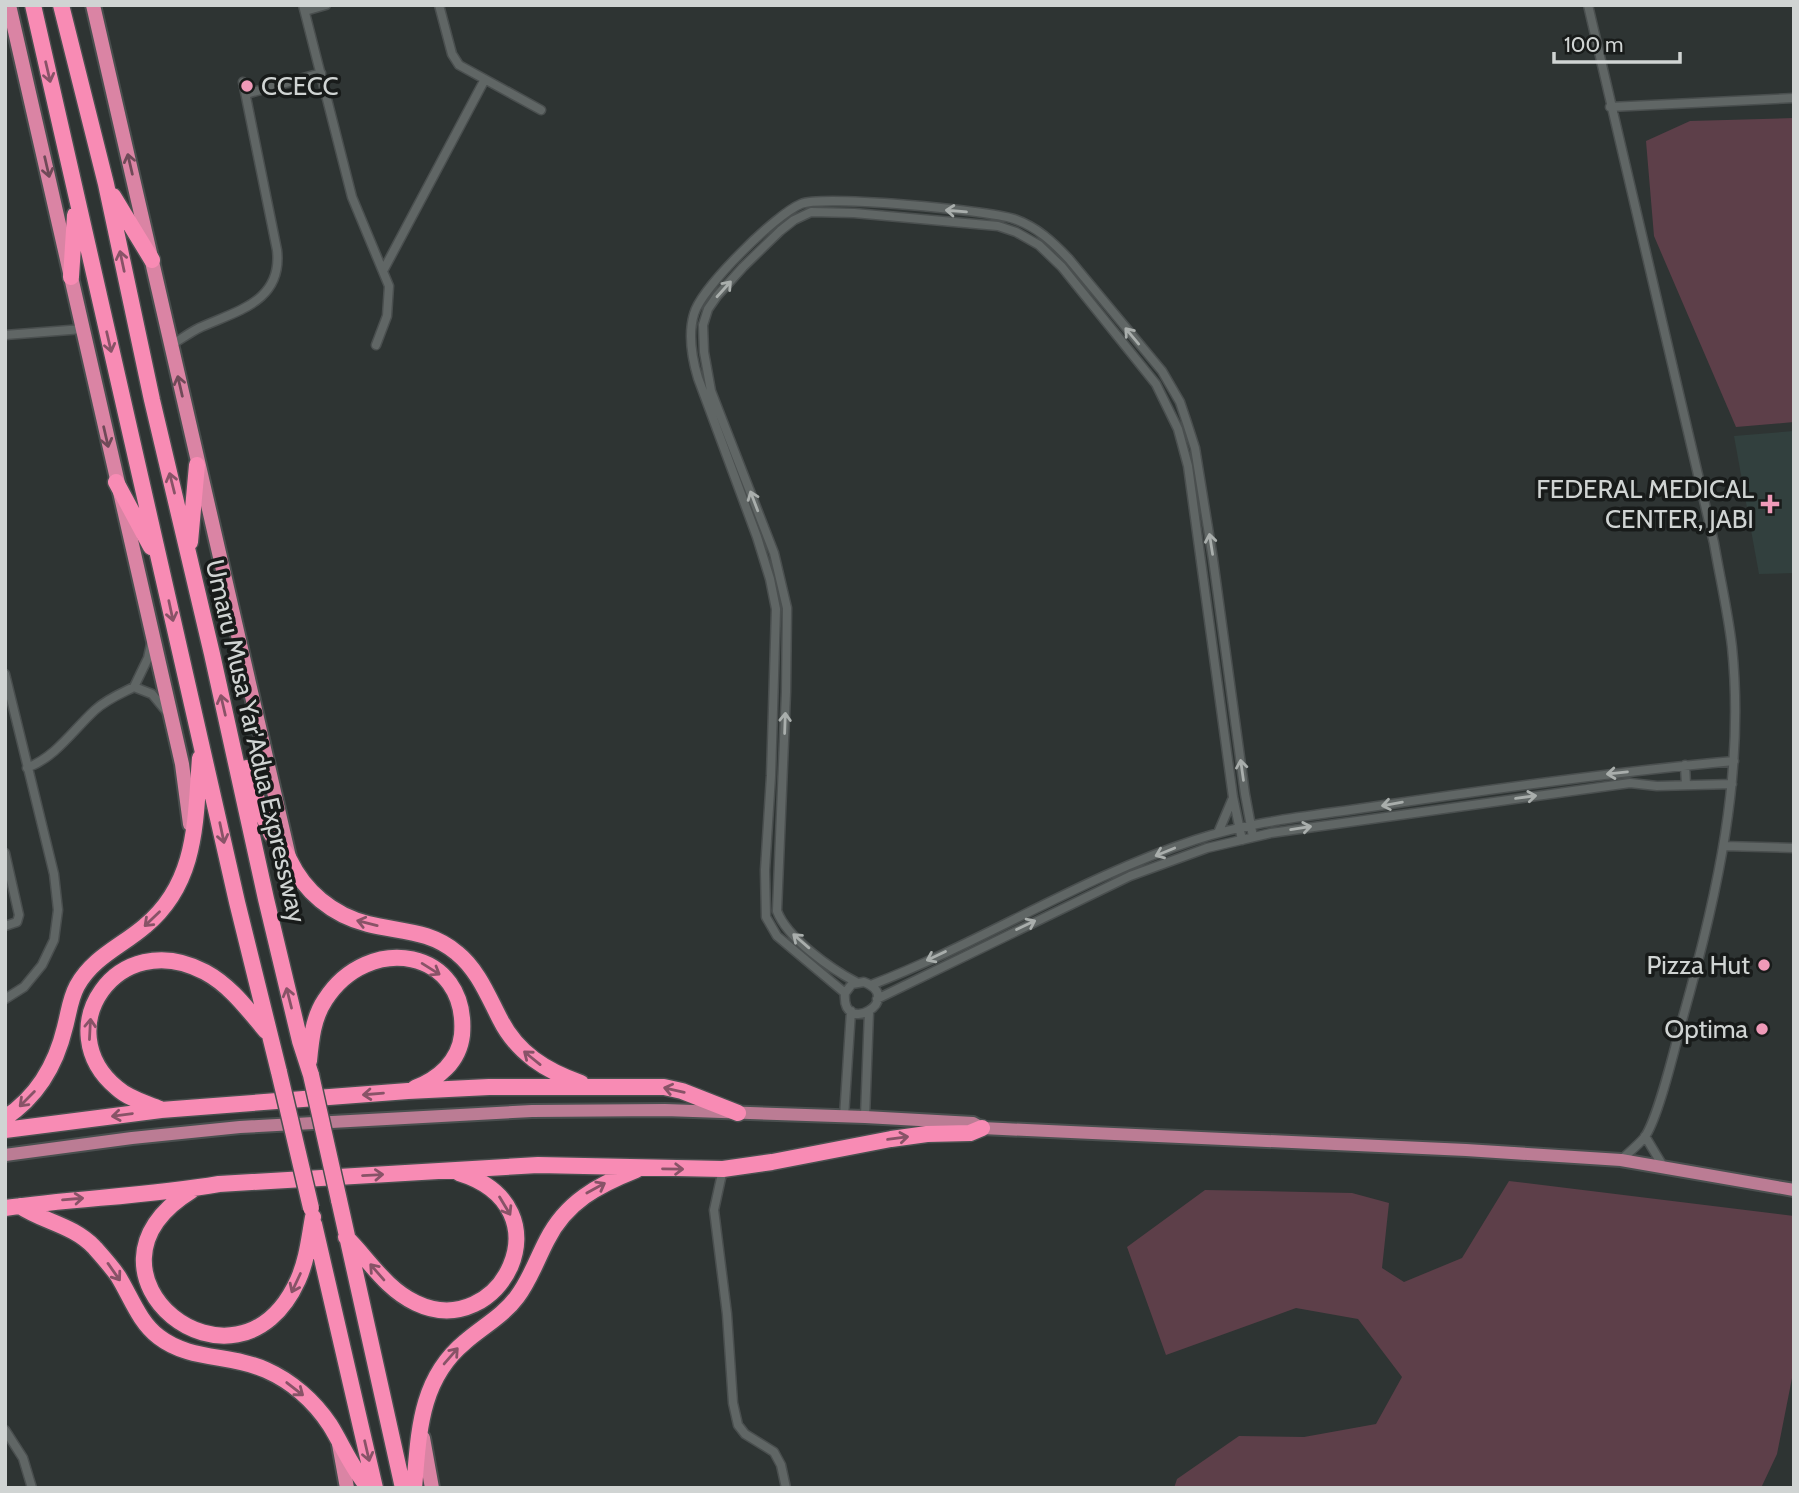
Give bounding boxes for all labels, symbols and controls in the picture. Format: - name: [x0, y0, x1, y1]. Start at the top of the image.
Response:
- scale bar: [1554, 21, 1680, 65]
- text: 100 m: [1564, 32, 1623, 57]
- one-way arrow: [42, 60, 56, 83]
- place label: CCECC: [261, 70, 338, 102]
- marker: CCECC: [239, 78, 255, 94]
- one-way arrow: [122, 153, 136, 176]
- one-way arrow: [40, 155, 54, 178]
- one-way arrow: [945, 204, 968, 217]
- one-way arrow: [115, 250, 129, 273]
- one-way arrow: [716, 280, 732, 298]
- one-way arrow: [1125, 327, 1141, 345]
- one-way arrow: [103, 330, 116, 353]
- one-way arrow: [172, 375, 186, 398]
- one-way arrow: [100, 425, 114, 448]
- one-way arrow: [165, 472, 178, 495]
- place label: FEDERAL MEDICAL CENTER, JABI: [1536, 473, 1754, 535]
- one-way arrow: [747, 491, 759, 513]
- marker: FEDERAL MEDICAL CENTER, JABI: [1760, 494, 1780, 514]
- one-way arrow: [1204, 533, 1217, 556]
- street label: Umaru Musa Yar'Adua Expressway: [199, 556, 313, 926]
- one-way arrow: [165, 599, 179, 622]
- one-way arrow: [216, 694, 229, 716]
- one-way arrow: [779, 712, 792, 735]
- one-way arrow: [1235, 759, 1248, 781]
- one-way arrow: [1606, 766, 1629, 779]
- one-way arrow: [1514, 790, 1537, 803]
- one-way arrow: [1381, 797, 1404, 811]
- one-way arrow: [216, 821, 230, 844]
- one-way arrow: [1289, 821, 1312, 834]
- one-way arrow: [1155, 846, 1176, 859]
- one-way arrow: [144, 911, 161, 928]
- one-way arrow: [356, 916, 378, 929]
- one-way arrow: [1015, 918, 1036, 931]
- one-way arrow: [793, 934, 811, 950]
- place label: Pizza Hut: [1646, 949, 1750, 981]
- one-way arrow: [925, 950, 946, 963]
- marker: Pizza Hut: [1756, 957, 1772, 973]
- one-way arrow: [421, 962, 441, 976]
- one-way arrow: [282, 987, 295, 1010]
- place label: Optima: [1664, 1013, 1749, 1045]
- one-way arrow: [84, 1018, 97, 1041]
- marker: Optima: [1754, 1021, 1770, 1037]
- one-way arrow: [523, 1050, 541, 1066]
- one-way arrow: [663, 1083, 686, 1096]
- one-way arrow: [363, 1088, 385, 1101]
- one-way arrow: [19, 1091, 36, 1108]
- one-way arrow: [112, 1108, 134, 1121]
- one-way arrow: [886, 1131, 909, 1144]
- one-way arrow: [662, 1162, 685, 1176]
- one-way arrow: [361, 1168, 384, 1181]
- one-way arrow: [586, 1181, 606, 1195]
- one-way arrow: [61, 1192, 84, 1205]
- one-way arrow: [499, 1195, 513, 1215]
- one-way arrow: [107, 1262, 121, 1281]
- one-way arrow: [369, 1263, 385, 1281]
- one-way arrow: [288, 1272, 302, 1293]
- one-way arrow: [443, 1347, 459, 1365]
- one-way arrow: [285, 1381, 304, 1396]
- one-way arrow: [361, 1439, 374, 1462]

